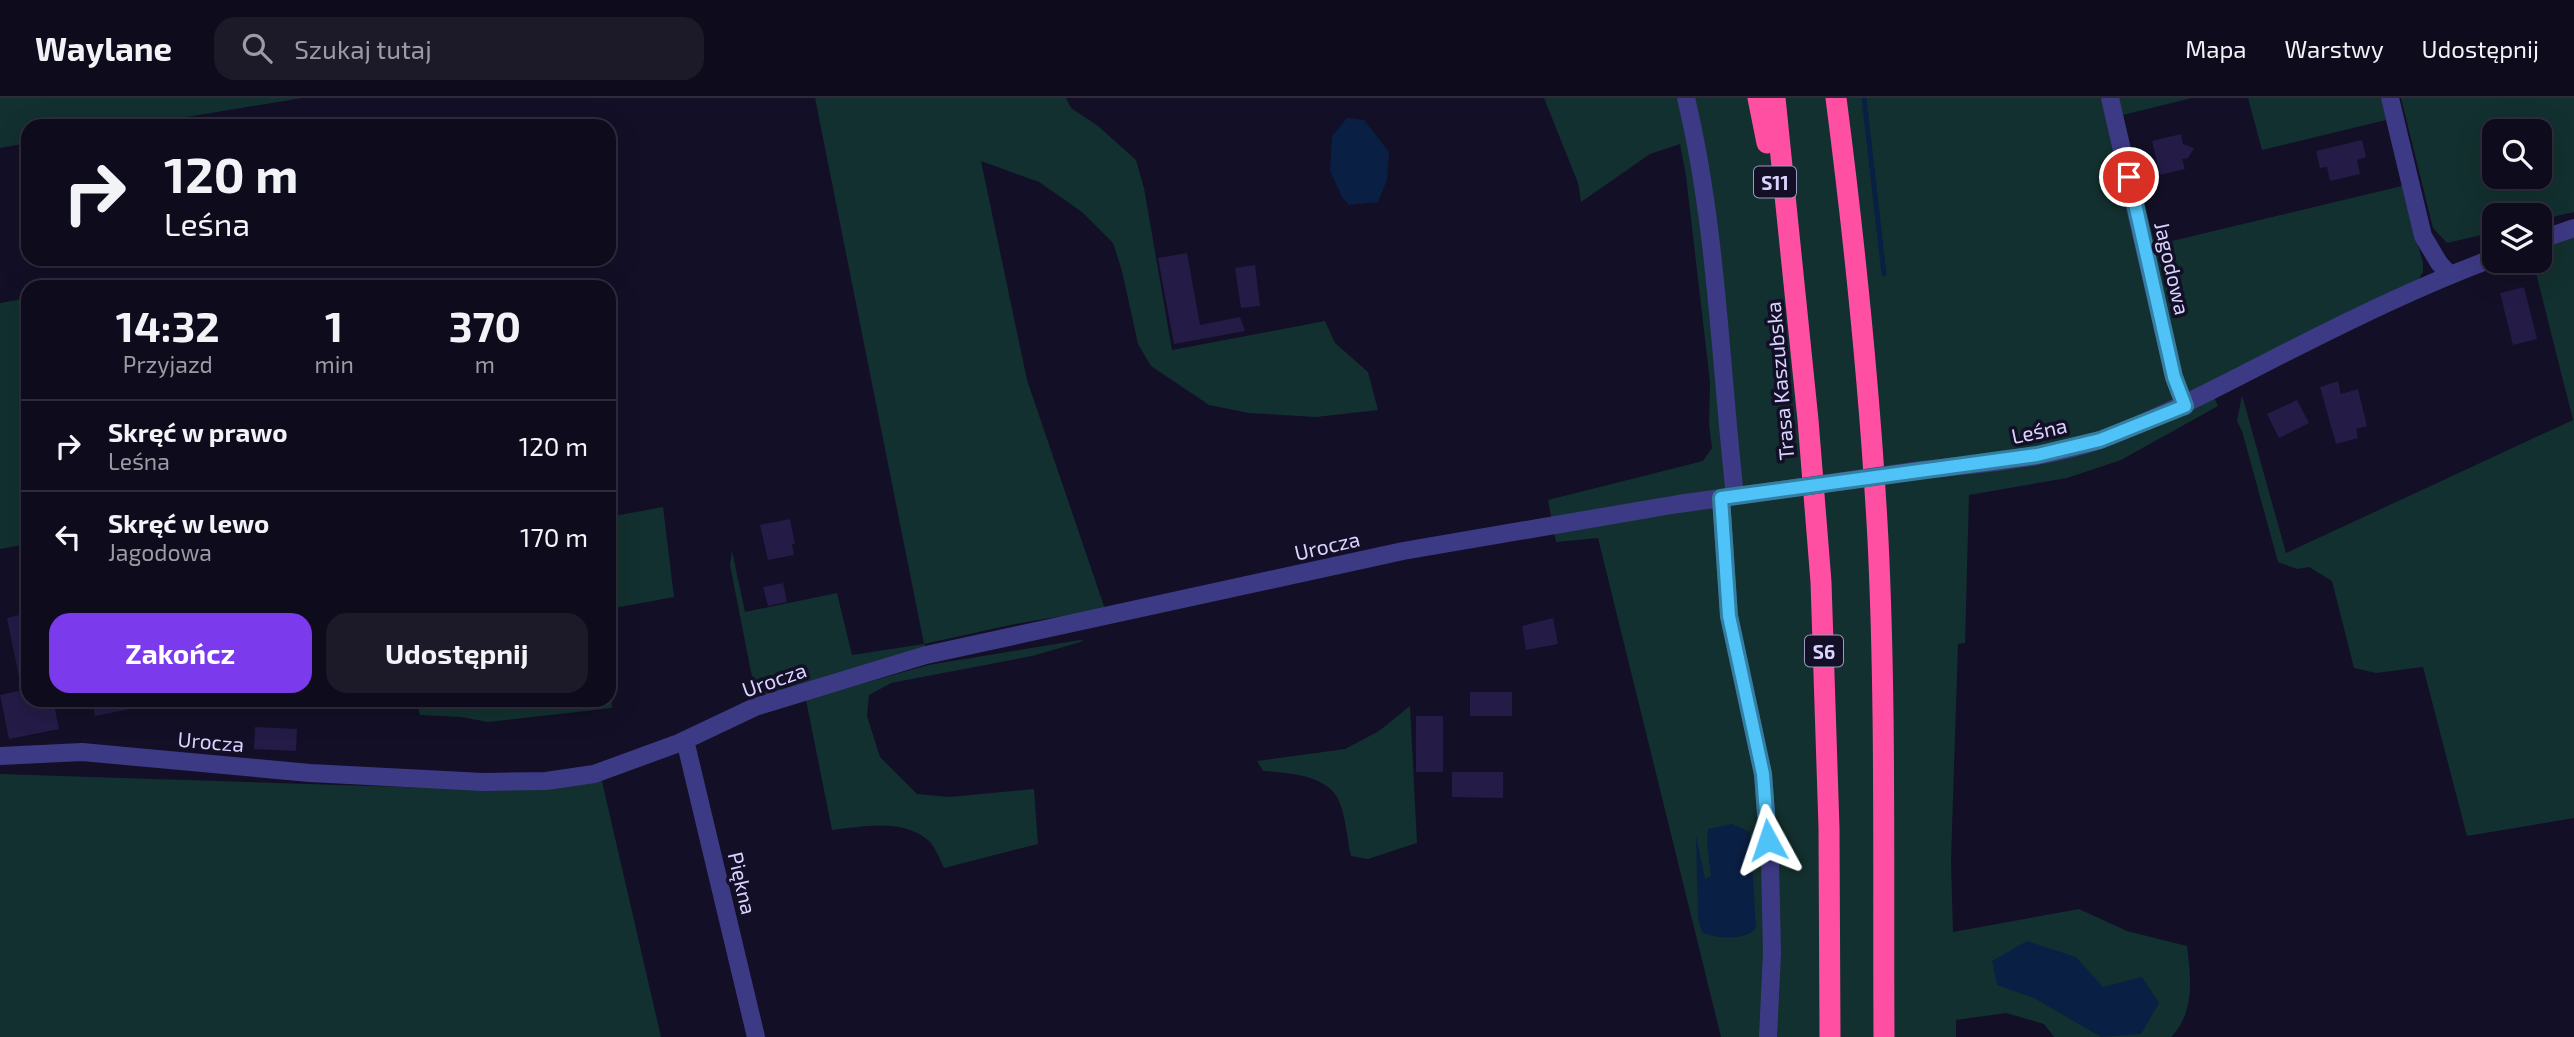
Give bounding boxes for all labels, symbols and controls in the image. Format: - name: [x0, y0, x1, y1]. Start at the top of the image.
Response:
- search box: [214, 17, 704, 80]
- text: Waylane: [35, 28, 172, 68]
- icon: search: [238, 29, 276, 67]
- text: Szukaj tutaj: [294, 33, 432, 64]
- text: Mapa: [2185, 34, 2247, 63]
- text: Warstwy: [2285, 34, 2384, 63]
- text: Udostępnij: [2422, 34, 2539, 63]
- map controls: [2482, 119, 2552, 273]
- button: search: [2482, 119, 2552, 189]
- text: 120 m: [164, 144, 298, 203]
- icon: right: [49, 147, 140, 238]
- pin: [2099, 147, 2159, 207]
- icon: arrive: [2110, 158, 2148, 196]
- road number: S11: [1754, 166, 1796, 198]
- button: layers: [2482, 203, 2552, 273]
- text: Leśna: [164, 204, 250, 242]
- street label: Jagodowa: [2150, 219, 2196, 317]
- text: 14:32: [116, 300, 220, 350]
- text: 1: [325, 300, 343, 350]
- text: 370: [449, 300, 521, 350]
- street label: Trasa Kaszubska: [1760, 301, 1798, 461]
- text: Przyjazd: [123, 350, 213, 378]
- text: min: [315, 350, 354, 378]
- text: m: [475, 350, 495, 378]
- street label: Leśna: [2009, 412, 2069, 448]
- text: Skręć w prawo: [108, 416, 288, 447]
- icon: right: [49, 427, 87, 465]
- text: 120 m: [519, 430, 588, 461]
- text: Leśna: [108, 447, 170, 475]
- text: Skręć w lewo: [108, 507, 269, 538]
- icon: left: [49, 518, 87, 556]
- text: 170 m: [520, 521, 588, 552]
- street label: Urocza: [1292, 525, 1362, 565]
- text: Jagodowa: [108, 538, 212, 566]
- button: Zakończ: [49, 613, 312, 693]
- button: Udostępnij: [326, 613, 588, 693]
- road number: S6: [1805, 636, 1843, 666]
- street label: Urocza: [738, 656, 810, 702]
- street label: Urocza: [177, 726, 245, 756]
- position arrow: [1731, 803, 1805, 877]
- street label: Piękna: [724, 849, 762, 917]

